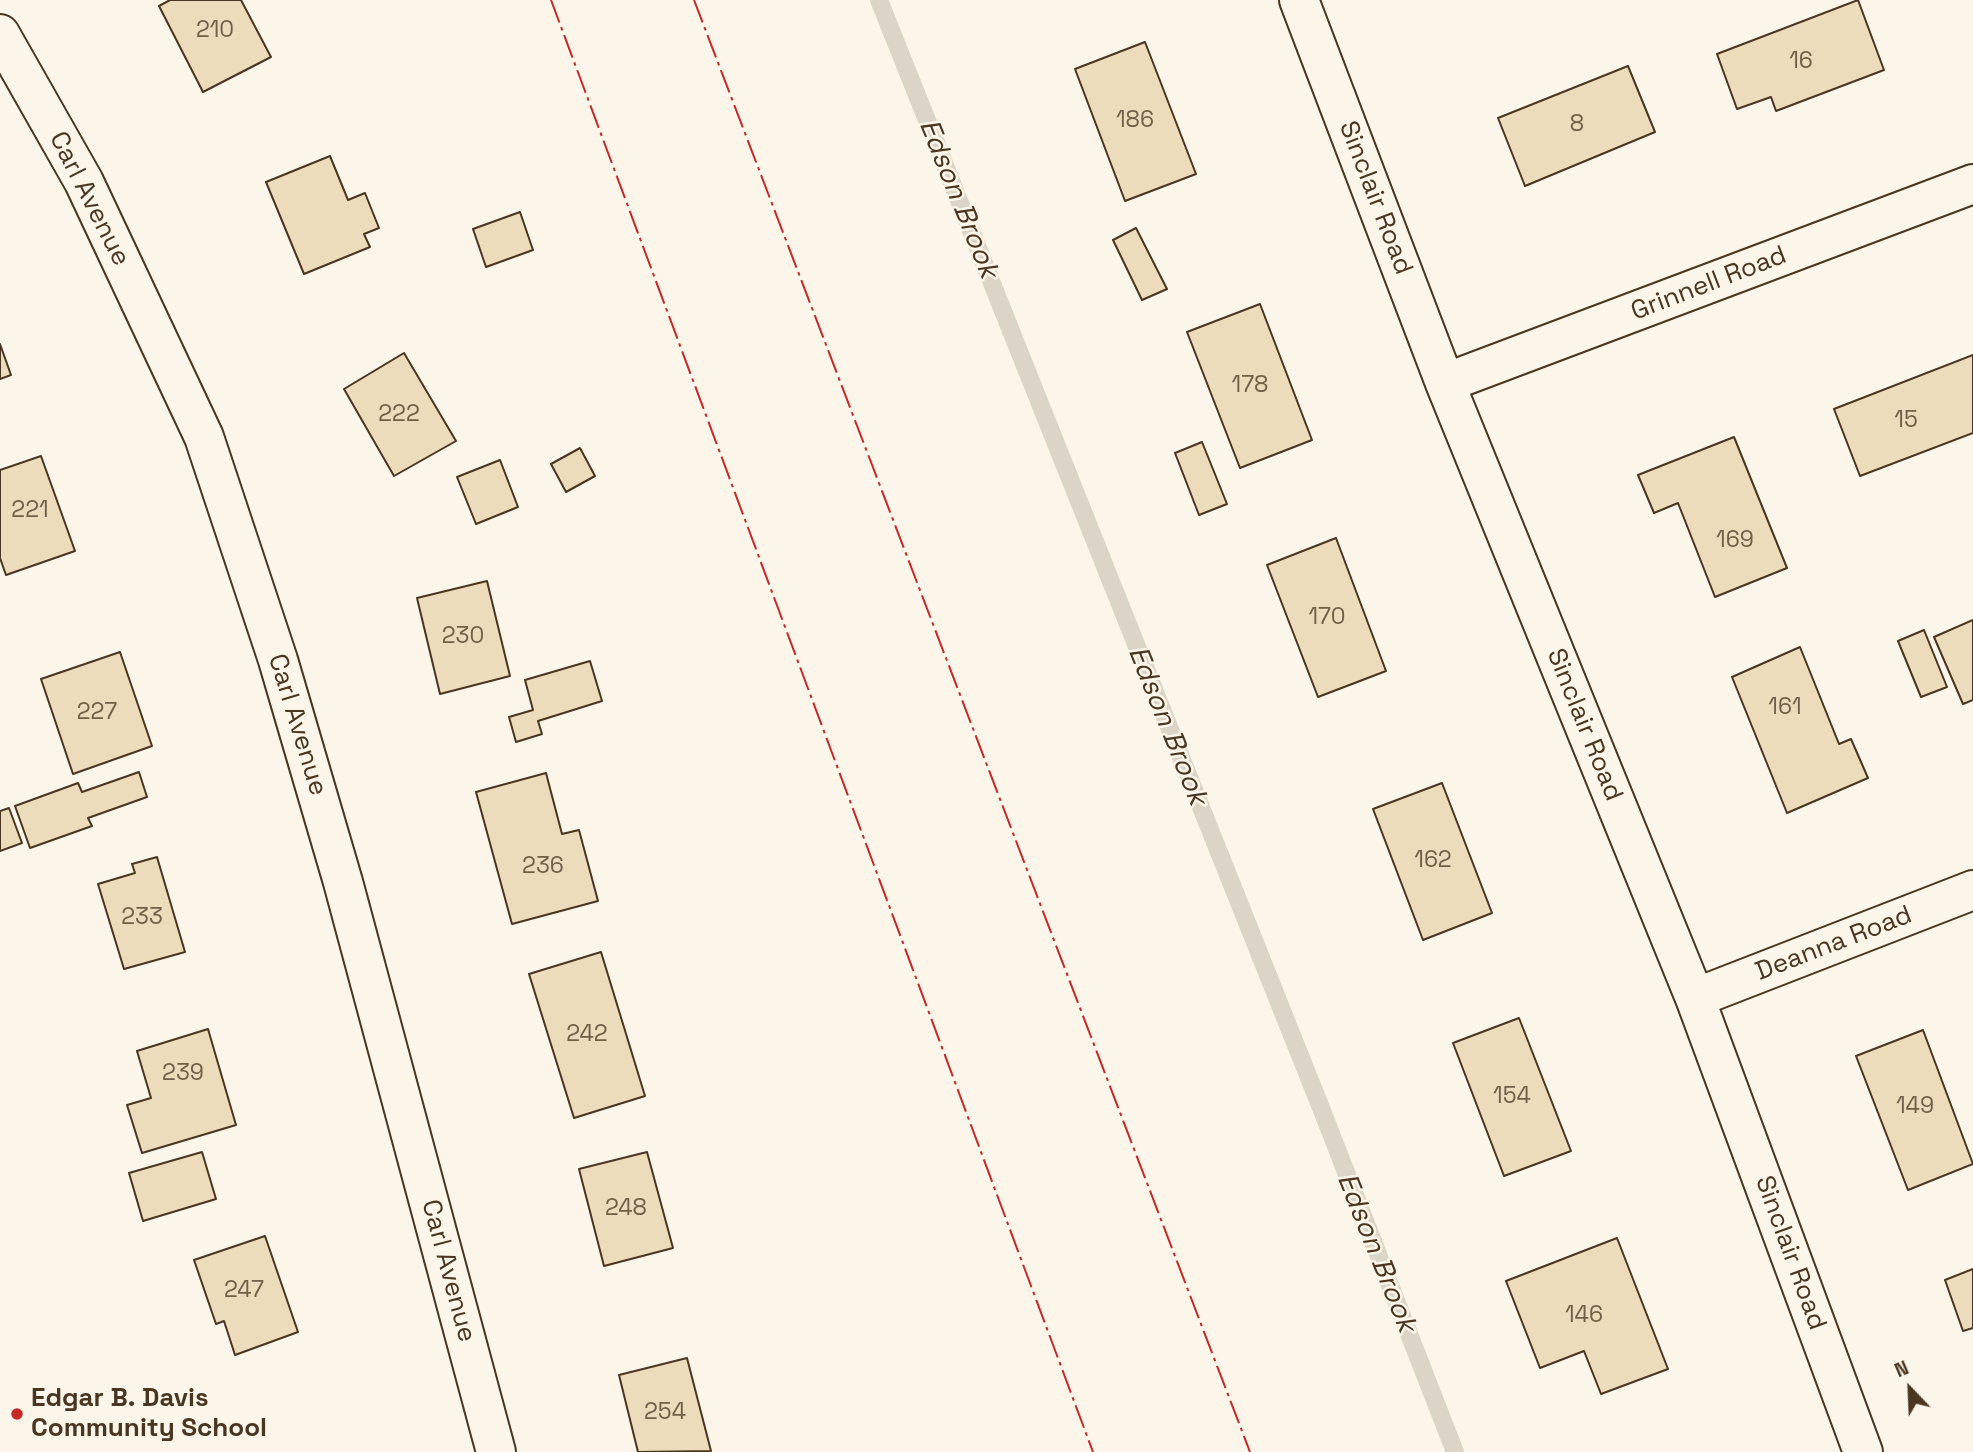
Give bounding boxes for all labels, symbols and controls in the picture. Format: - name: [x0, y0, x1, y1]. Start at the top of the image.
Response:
- house number: 210: [196, 17, 234, 45]
- house number: 16: [1789, 48, 1813, 76]
- house number: 186: [1116, 107, 1154, 135]
- house number: 8: [1570, 111, 1584, 139]
- water label: Edson Brook: [911, 115, 1005, 283]
- street label: Sinclair Road: [1331, 117, 1419, 279]
- street label: Carl Avenue: [42, 127, 136, 271]
- street label: Grinnell Road: [1627, 240, 1791, 328]
- house number: 178: [1232, 372, 1268, 400]
- house number: 222: [378, 401, 420, 429]
- house number: 15: [1894, 407, 1918, 435]
- house number: 221: [11, 497, 49, 525]
- house number: 169: [1716, 527, 1754, 555]
- house number: 170: [1308, 604, 1346, 632]
- house number: 230: [442, 623, 484, 651]
- water label: Edson Brook: [1120, 642, 1214, 810]
- street label: Sinclair Road: [1539, 644, 1629, 806]
- street label: Carl Avenue: [261, 650, 333, 800]
- house number: 161: [1768, 694, 1802, 722]
- house number: 227: [77, 699, 117, 727]
- house number: 162: [1414, 847, 1452, 875]
- house number: 236: [522, 853, 564, 881]
- street label: Deanna Road: [1751, 900, 1917, 988]
- house number: 233: [121, 904, 163, 932]
- house number: 242: [566, 1021, 608, 1049]
- house number: 239: [162, 1060, 204, 1088]
- house number: 154: [1493, 1083, 1531, 1111]
- house number: 149: [1896, 1093, 1934, 1121]
- water label: Edson Brook: [1329, 1169, 1423, 1337]
- street label: Sinclair Road: [1748, 1172, 1832, 1334]
- house number: 248: [605, 1195, 647, 1223]
- street label: Carl Avenue: [414, 1196, 482, 1346]
- house number: 247: [224, 1277, 264, 1305]
- house number: 146: [1565, 1302, 1603, 1330]
- north arrow: [1875, 1354, 1945, 1424]
- text: N: [1891, 1355, 1912, 1383]
- place label: Edgar B. Davis Community School: [31, 1383, 267, 1444]
- house number: 254: [644, 1399, 686, 1427]
- marker: Edgar B. Davis Community School: [9, 1406, 25, 1422]

